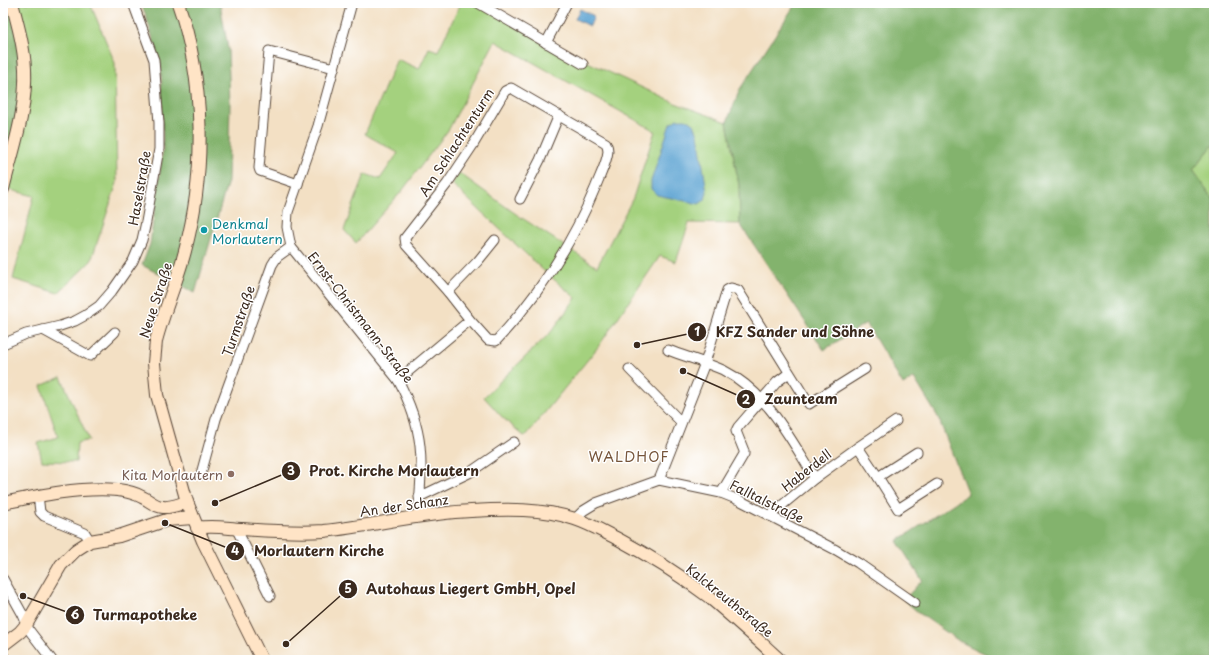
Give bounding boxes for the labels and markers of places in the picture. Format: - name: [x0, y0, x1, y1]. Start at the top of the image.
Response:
- place label: Denkmal Morlautern: [212, 214, 283, 248]
- marker: Denkmal Morlautern: [199, 225, 209, 235]
- callout: KFZ Sander und Söhne: [687, 319, 883, 345]
- callout: Zaunteam: [736, 386, 846, 412]
- callout: Prot. Kirche Morlautern: [281, 458, 487, 484]
- place label: Kita Morlautern: [122, 465, 223, 484]
- marker: Kita Morlautern: [226, 469, 236, 479]
- callout: Morlautern Kirche: [225, 538, 392, 564]
- callout: Autohaus Liegert GmbH, Opel: [338, 576, 584, 602]
- callout: Turmapotheke: [65, 602, 206, 628]

